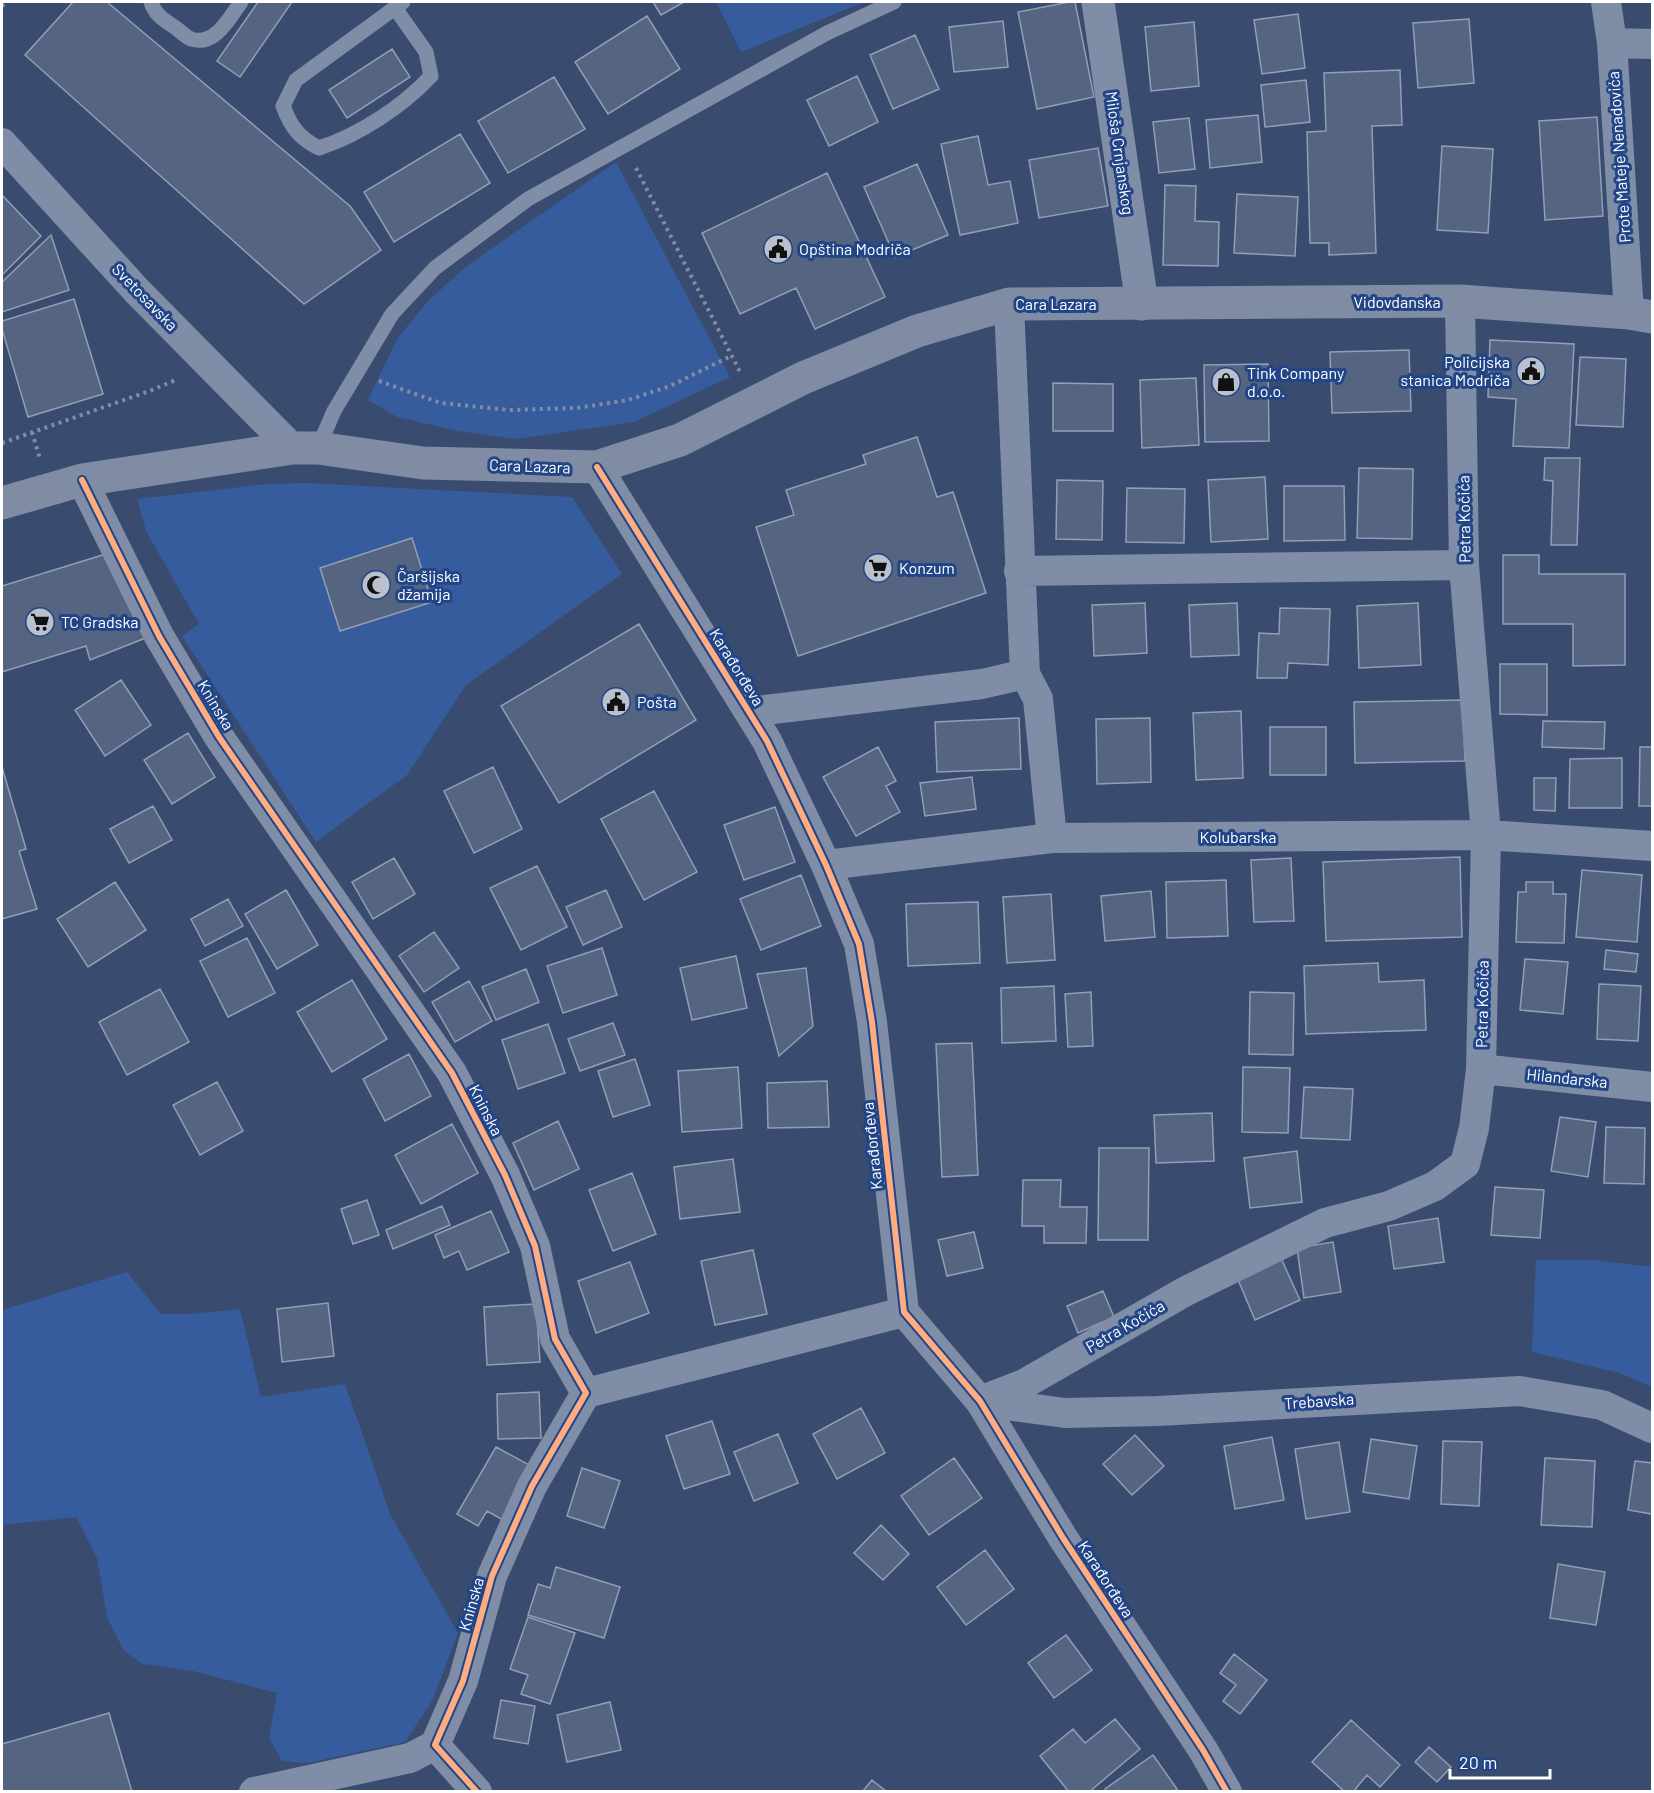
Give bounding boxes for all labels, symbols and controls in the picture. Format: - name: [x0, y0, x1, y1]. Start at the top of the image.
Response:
- street label: Prote Mateje Nenadovića: [1603, 71, 1634, 243]
- street label: Miloša Crnjanskog: [1102, 90, 1139, 216]
- public building icon: Opština Modriča: [762, 233, 794, 265]
- place label: Opština Modriča: [799, 239, 911, 258]
- street label: Svetosavska: [109, 259, 182, 334]
- street label: Vidovdanska: [1353, 292, 1441, 311]
- street label: Cara Lazara: [1015, 294, 1097, 313]
- place label: Policijska stanica Modriča: [1401, 352, 1510, 389]
- public building icon: Policijska stanica Modriča: [1515, 355, 1547, 387]
- place label: Tink Company d.o.o.: [1247, 363, 1345, 400]
- shop icon: Tink Company d.o.o.: [1210, 366, 1242, 398]
- street label: Cara Lazara: [489, 455, 571, 476]
- street label: Petra Kočića: [1453, 475, 1474, 563]
- supermarket icon: Konzum: [862, 552, 894, 584]
- place label: Konzum: [899, 558, 955, 577]
- place label: Čaršijska džamija: [397, 566, 460, 603]
- mosque icon: Čaršijska džamija: [360, 569, 392, 601]
- supermarket icon: TC Gradska: [24, 606, 56, 638]
- place label: TC Gradska: [61, 612, 139, 631]
- street label: Karađorđeva: [706, 624, 769, 709]
- street label: Kninska: [194, 676, 239, 733]
- public building icon: Pošta: [600, 686, 632, 718]
- place label: Pošta: [637, 692, 677, 711]
- street label: Kolubarska: [1200, 827, 1276, 846]
- street label: Petra Kočića: [1471, 960, 1492, 1048]
- street label: Hilandarska: [1526, 1064, 1609, 1091]
- street label: Kninska: [466, 1081, 507, 1139]
- street label: Karađorđeva: [857, 1101, 886, 1191]
- street label: Petra Kočića: [1082, 1295, 1167, 1356]
- street label: Trebavska: [1283, 1389, 1355, 1412]
- street label: Karađorđeva: [1075, 1537, 1138, 1621]
- street label: Kninska: [454, 1575, 487, 1633]
- scale bar: [1450, 1742, 1550, 1780]
- text: 20 m: [1459, 1751, 1497, 1773]

